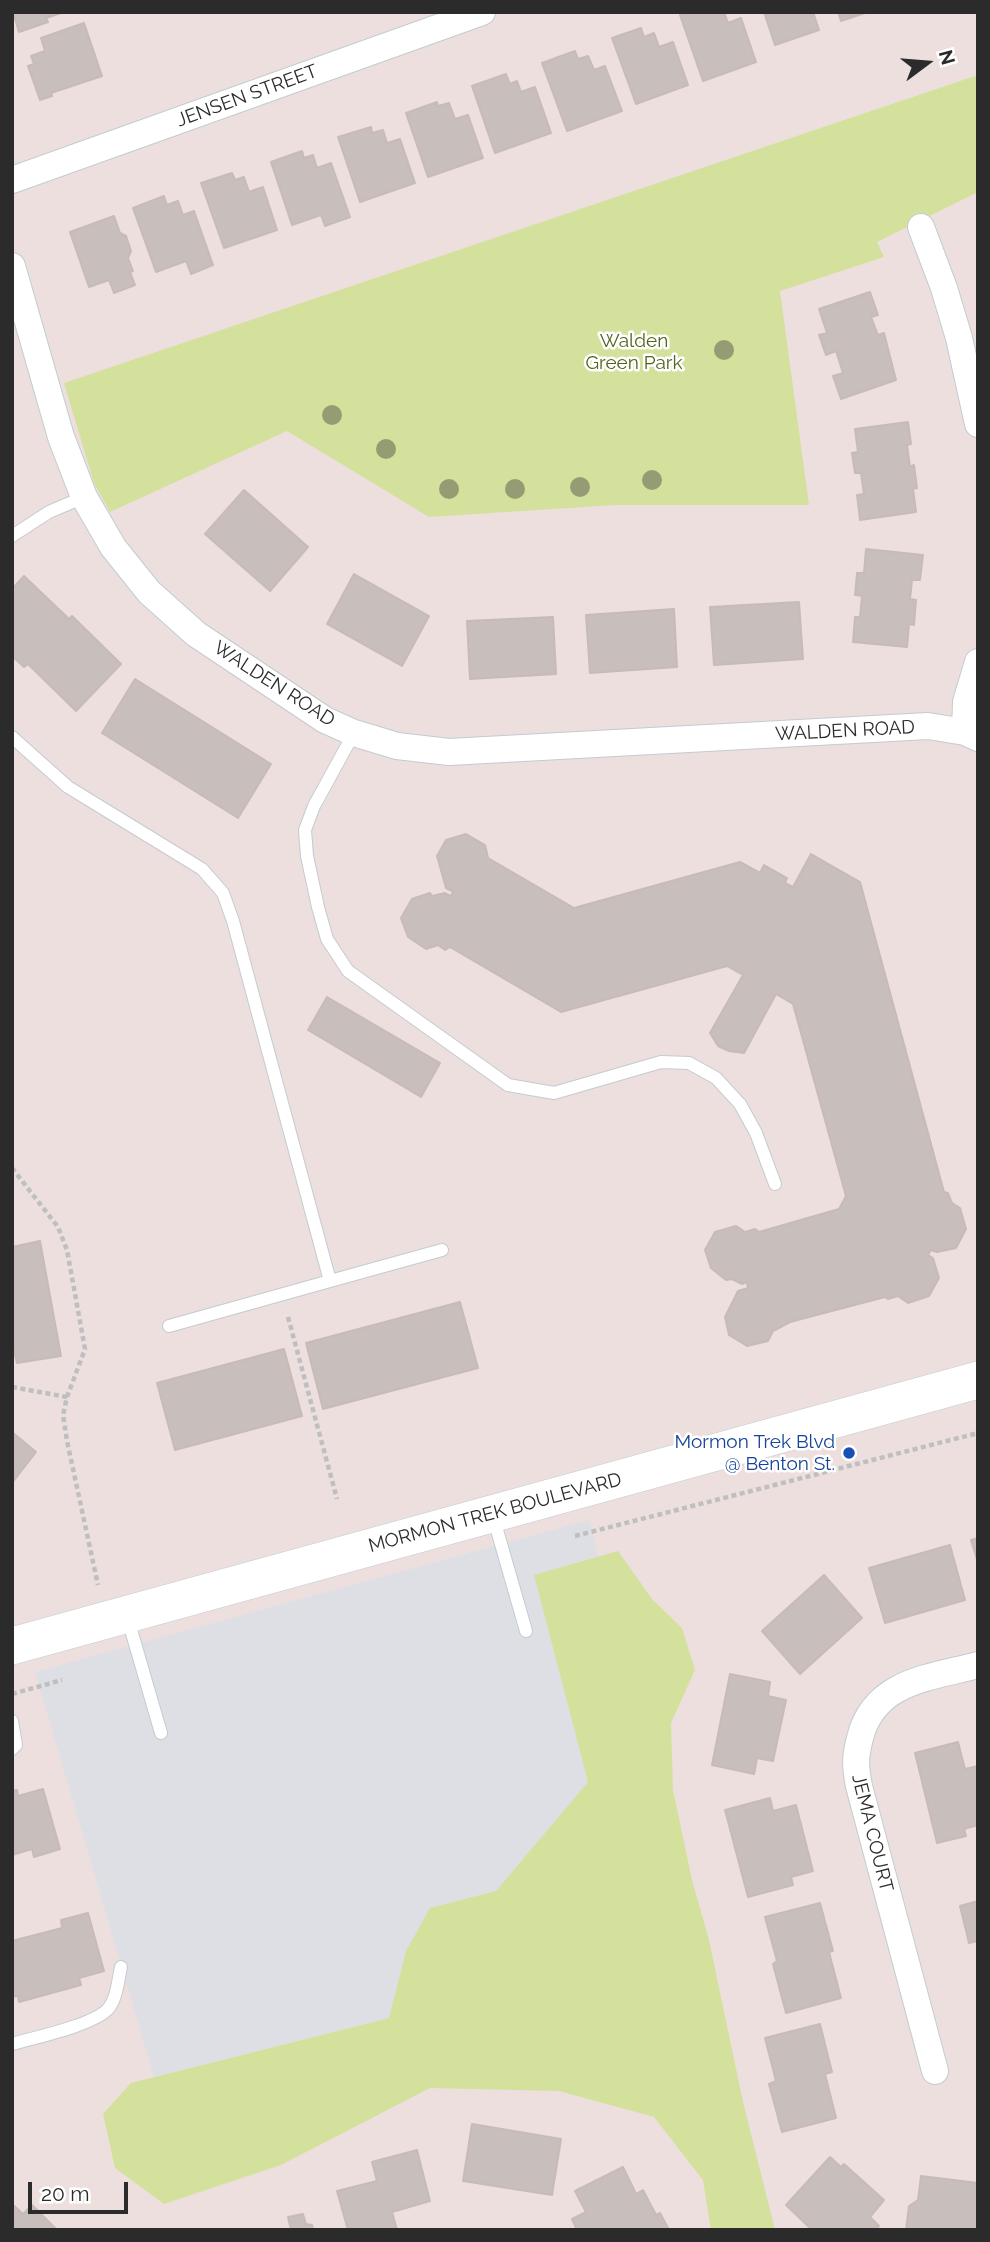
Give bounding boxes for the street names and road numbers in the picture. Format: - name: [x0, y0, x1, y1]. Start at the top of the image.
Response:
- street label: JENSEN STREET: [173, 60, 321, 132]
- street label: WALDEN ROAD: [209, 636, 339, 732]
- street label: WALDEN ROAD: [775, 716, 915, 746]
- street label: MORMON TREK BOULEVARD: [366, 1468, 624, 1558]
- street label: JEMA COURT: [846, 1772, 898, 1894]

